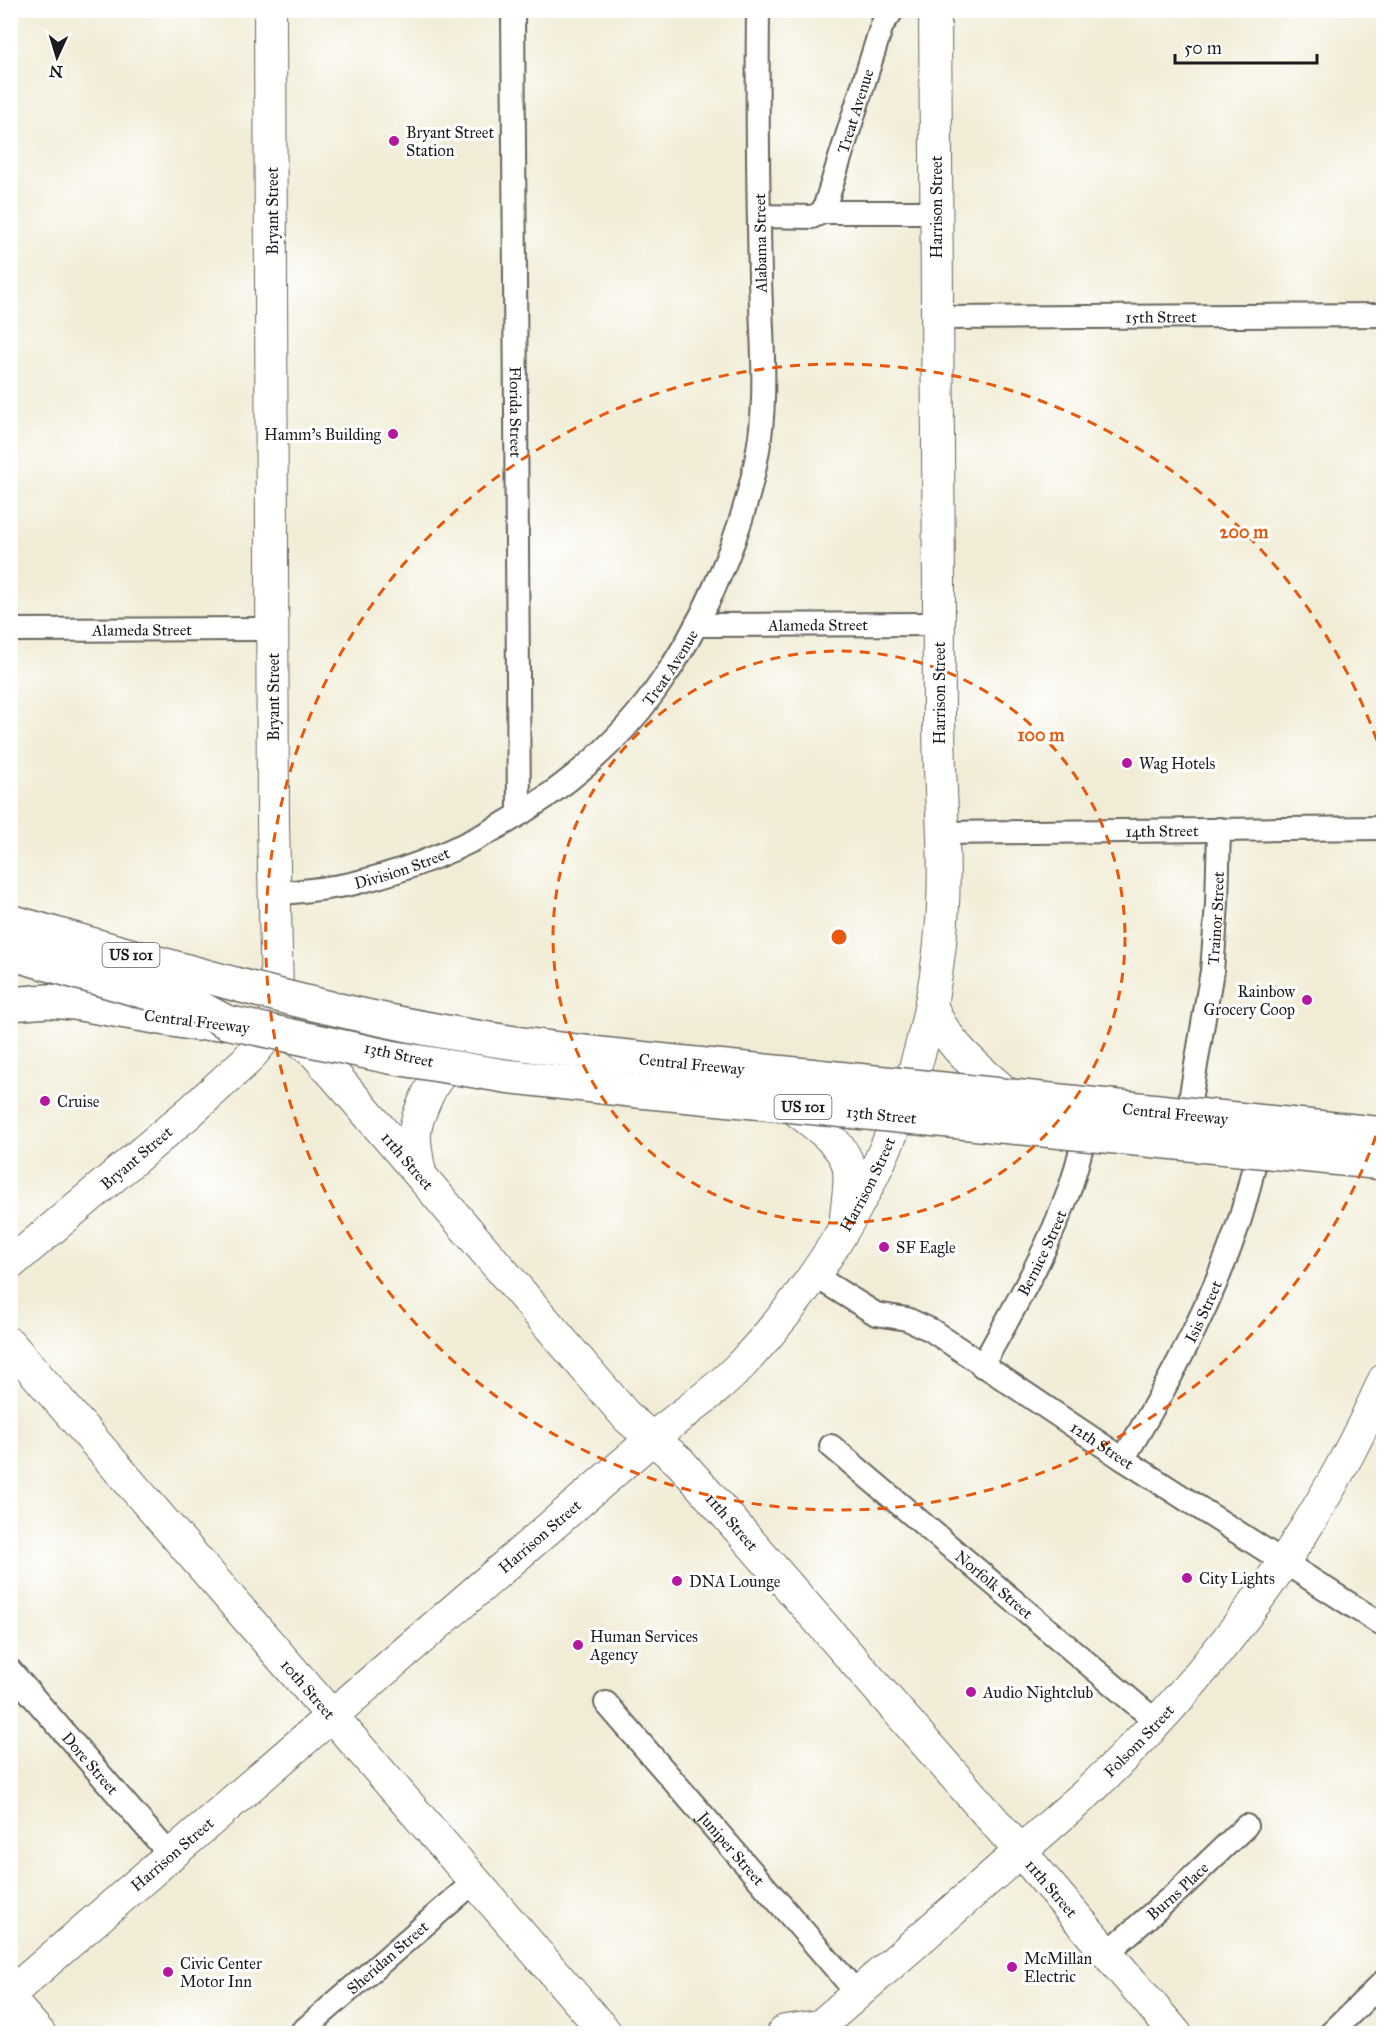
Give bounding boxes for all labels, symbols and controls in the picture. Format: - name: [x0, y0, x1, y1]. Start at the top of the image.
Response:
- north arrow: [27, 27, 87, 87]
- scale bar: [1175, 27, 1318, 65]
- text: 50 m: [1184, 37, 1222, 59]
- text: N: [48, 61, 63, 81]
- street label: Treat Avenue: [833, 66, 878, 155]
- place label: Bryant Street Station: [406, 123, 494, 160]
- marker: Bryant Street Station: [387, 134, 401, 148]
- street label: Harrison Street: [927, 155, 946, 258]
- street label: Bryant Street: [263, 167, 282, 255]
- street label: Alabama Street: [750, 193, 771, 294]
- street label: 15th Street: [1125, 307, 1197, 327]
- street label: Florida Street: [506, 366, 525, 458]
- place label: Hamm's Building: [264, 425, 382, 445]
- marker: Hamm's Building: [386, 427, 400, 441]
- text: 200 m: [1220, 521, 1269, 543]
- street label: Alameda Street: [767, 615, 868, 635]
- street label: Alameda Street: [91, 620, 192, 640]
- street label: Treat Avenue: [638, 626, 702, 710]
- street label: Harrison Street: [930, 641, 949, 744]
- street label: Bryant Street: [264, 653, 283, 741]
- text: 100 m: [1018, 724, 1065, 746]
- place label: Wag Hotels: [1139, 754, 1216, 774]
- marker: Wag Hotels: [1120, 756, 1134, 770]
- street label: 14th Street: [1125, 821, 1199, 841]
- street label: Division Street: [352, 843, 453, 893]
- street label: Trainor Street: [1203, 871, 1228, 966]
- centre of rings: [829, 927, 849, 947]
- road number: US 101: [102, 943, 160, 967]
- place label: Rainbow Grocery Coop: [1204, 982, 1296, 1019]
- marker: Rainbow Grocery Coop: [1300, 993, 1314, 1007]
- street label: Central Freeway: [143, 1006, 251, 1037]
- street label: 13th Street: [362, 1038, 436, 1071]
- street label: Central Freeway: [638, 1049, 746, 1079]
- place label: Cruise: [57, 1092, 100, 1111]
- marker: Cruise: [38, 1094, 52, 1108]
- road number: US 101: [774, 1095, 832, 1119]
- street label: Central Freeway: [1121, 1099, 1230, 1129]
- street label: 13th Street: [845, 1102, 918, 1128]
- street label: Bryant Street: [97, 1122, 176, 1194]
- street label: 11th Street: [377, 1128, 438, 1194]
- street label: Harrison Street: [836, 1134, 899, 1235]
- street label: Bernice Street: [1013, 1207, 1071, 1299]
- place label: SF Eagle: [896, 1238, 956, 1258]
- marker: SF Eagle: [877, 1240, 891, 1254]
- street label: Isis Street: [1181, 1277, 1226, 1346]
- street label: 12th Street: [1067, 1418, 1137, 1474]
- street label: 11th Street: [701, 1489, 762, 1555]
- street label: Harrison Street: [495, 1495, 585, 1577]
- street label: Norfolk Street: [951, 1546, 1037, 1623]
- place label: City Lights: [1199, 1569, 1275, 1589]
- marker: City Lights: [1180, 1571, 1194, 1585]
- place label: DNA Lounge: [689, 1572, 781, 1592]
- marker: DNA Lounge: [670, 1574, 684, 1588]
- place label: Human Services Agency: [589, 1627, 698, 1665]
- marker: Human Services Agency: [571, 1638, 585, 1652]
- street label: 10th Street: [277, 1655, 339, 1723]
- place label: Audio Nightclub: [982, 1683, 1093, 1703]
- marker: Audio Nightclub: [964, 1685, 978, 1699]
- street label: Folsom Street: [1100, 1700, 1178, 1781]
- street label: Dore Street: [58, 1728, 123, 1799]
- street label: Juniper Street: [692, 1806, 769, 1890]
- street label: Harrison Street: [127, 1813, 218, 1895]
- street label: 11th Street: [1021, 1855, 1082, 1921]
- street label: Burns Place: [1143, 1858, 1213, 1924]
- street label: Sheridan Street: [343, 1917, 433, 1998]
- place label: McMillan Electric: [1024, 1949, 1092, 1986]
- place label: Civic Center Motor Inn: [180, 1954, 262, 1991]
- marker: McMillan Electric: [1005, 1960, 1019, 1974]
- marker: Civic Center Motor Inn: [161, 1965, 175, 1979]

